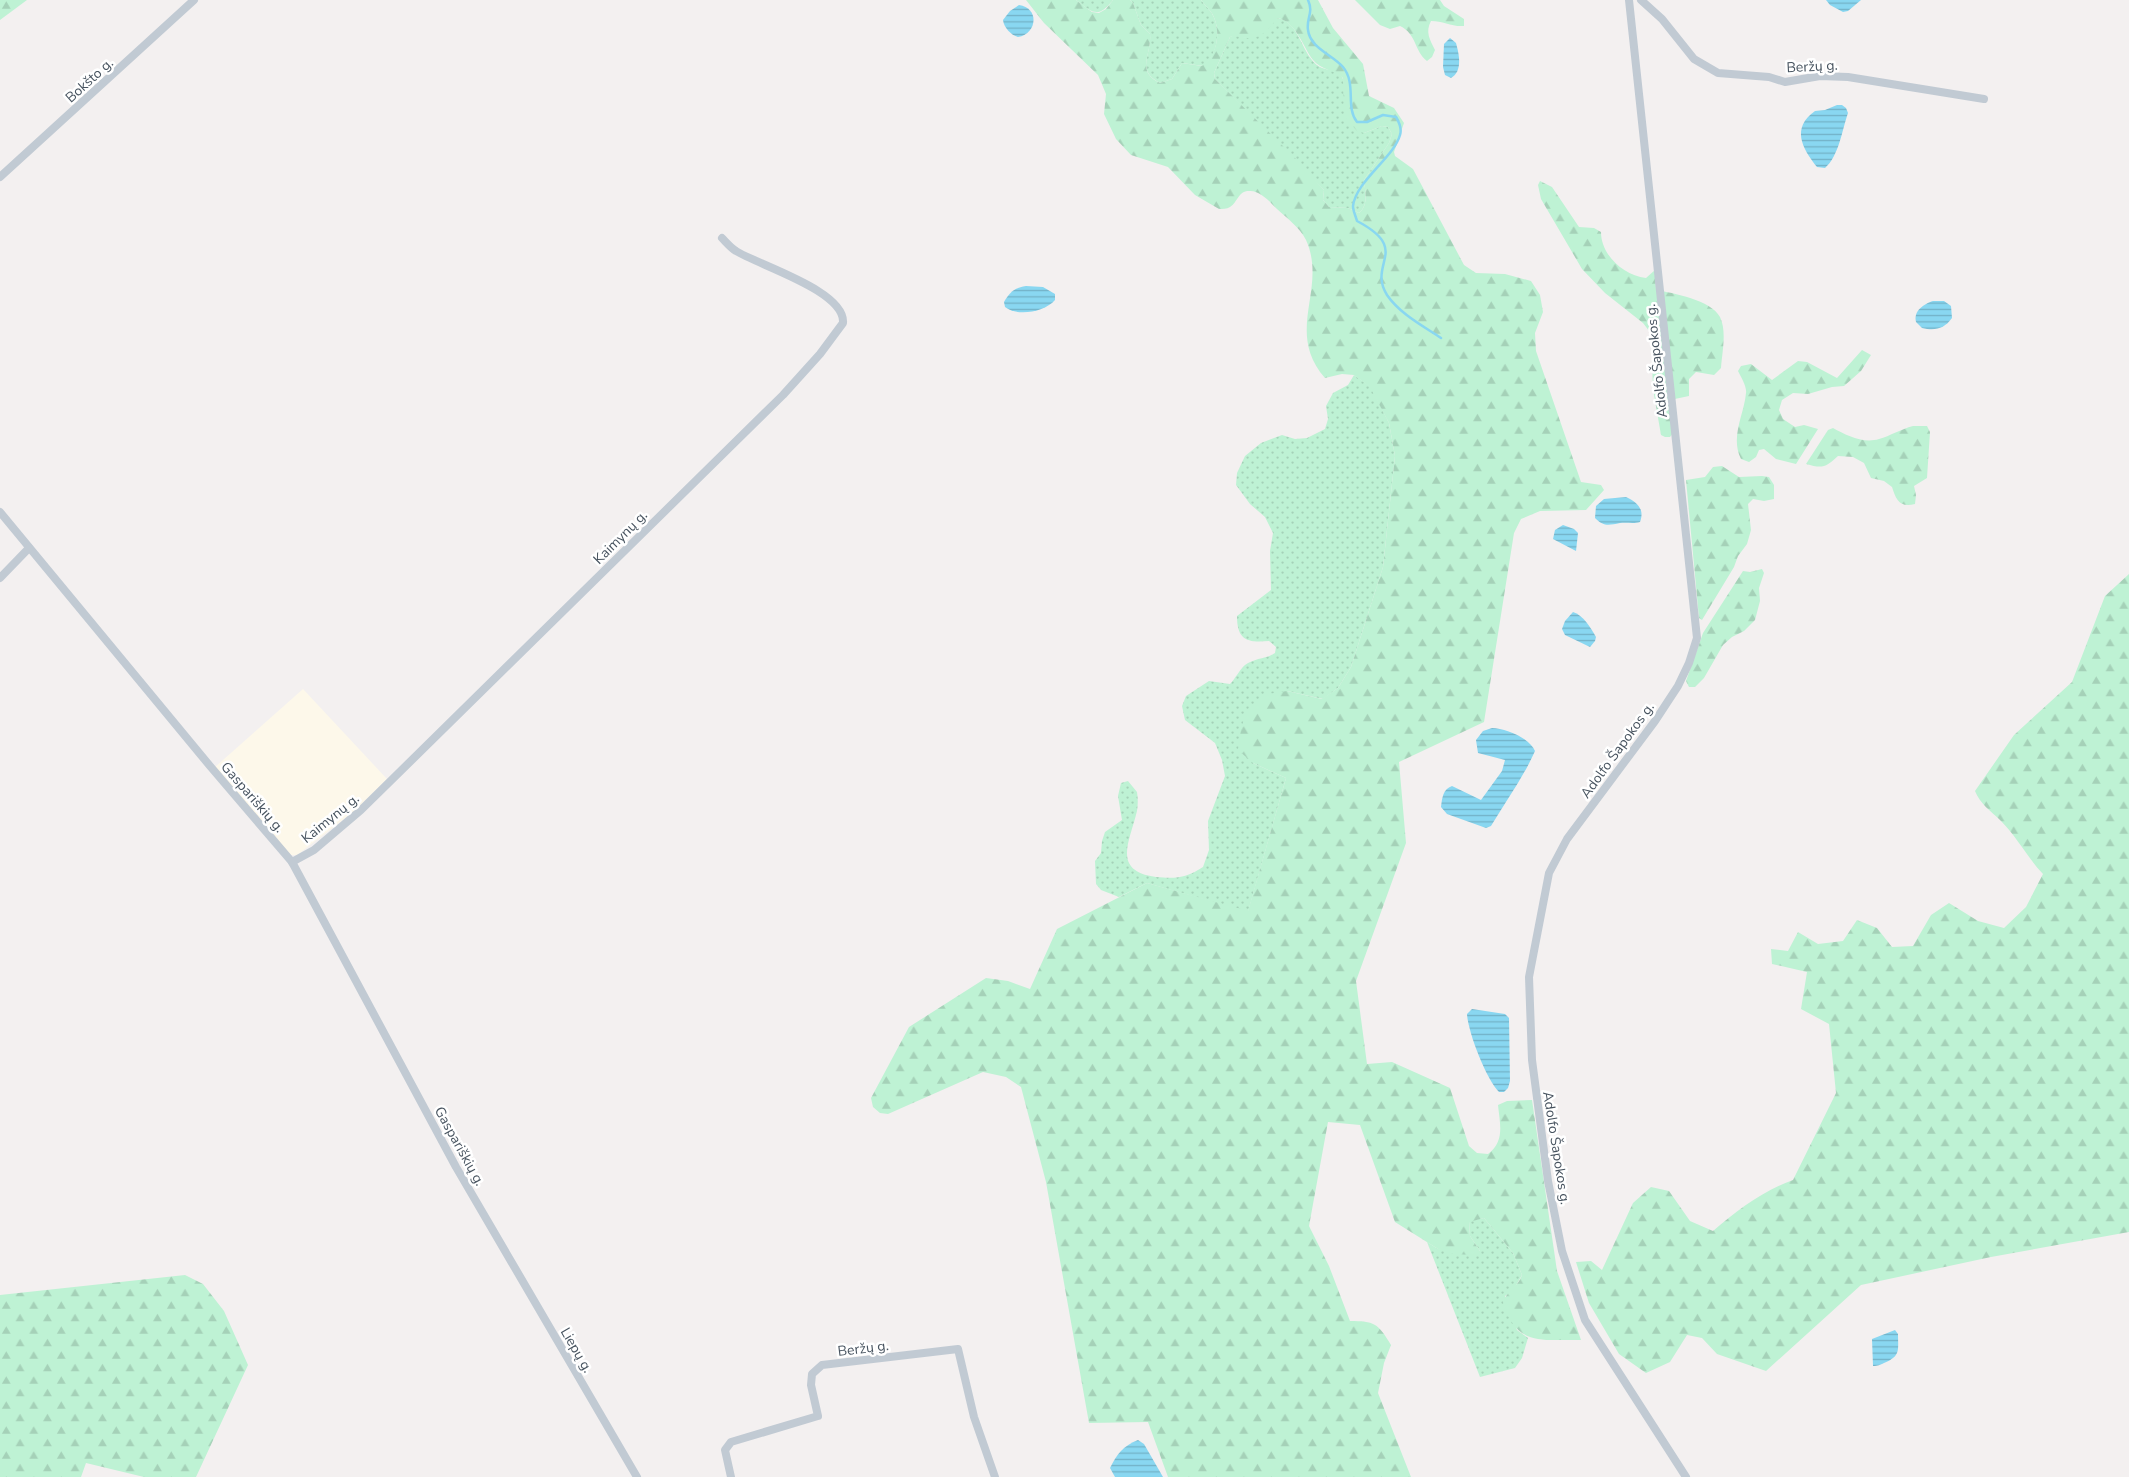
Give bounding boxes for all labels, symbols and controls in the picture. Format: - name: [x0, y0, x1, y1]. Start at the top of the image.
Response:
- street label: Bokšto g.: [61, 54, 117, 107]
- street label: Beržų g.: [1786, 56, 1838, 77]
- street label: Adolfo Šapokos g.: [1641, 303, 1672, 419]
- street label: Kaimynų g.: [589, 506, 652, 569]
- street label: Adolfo Šapokos g.: [1576, 698, 1659, 802]
- street label: Gaspariškių g.: [217, 758, 289, 837]
- street label: Kaimynų g.: [297, 789, 363, 848]
- street label: Adolfo Šapokos g.: [1538, 1090, 1575, 1206]
- street label: Gaspariškių g.: [430, 1103, 489, 1189]
- street label: Liepų g.: [556, 1324, 597, 1376]
- street label: Beržų g.: [836, 1336, 890, 1361]

